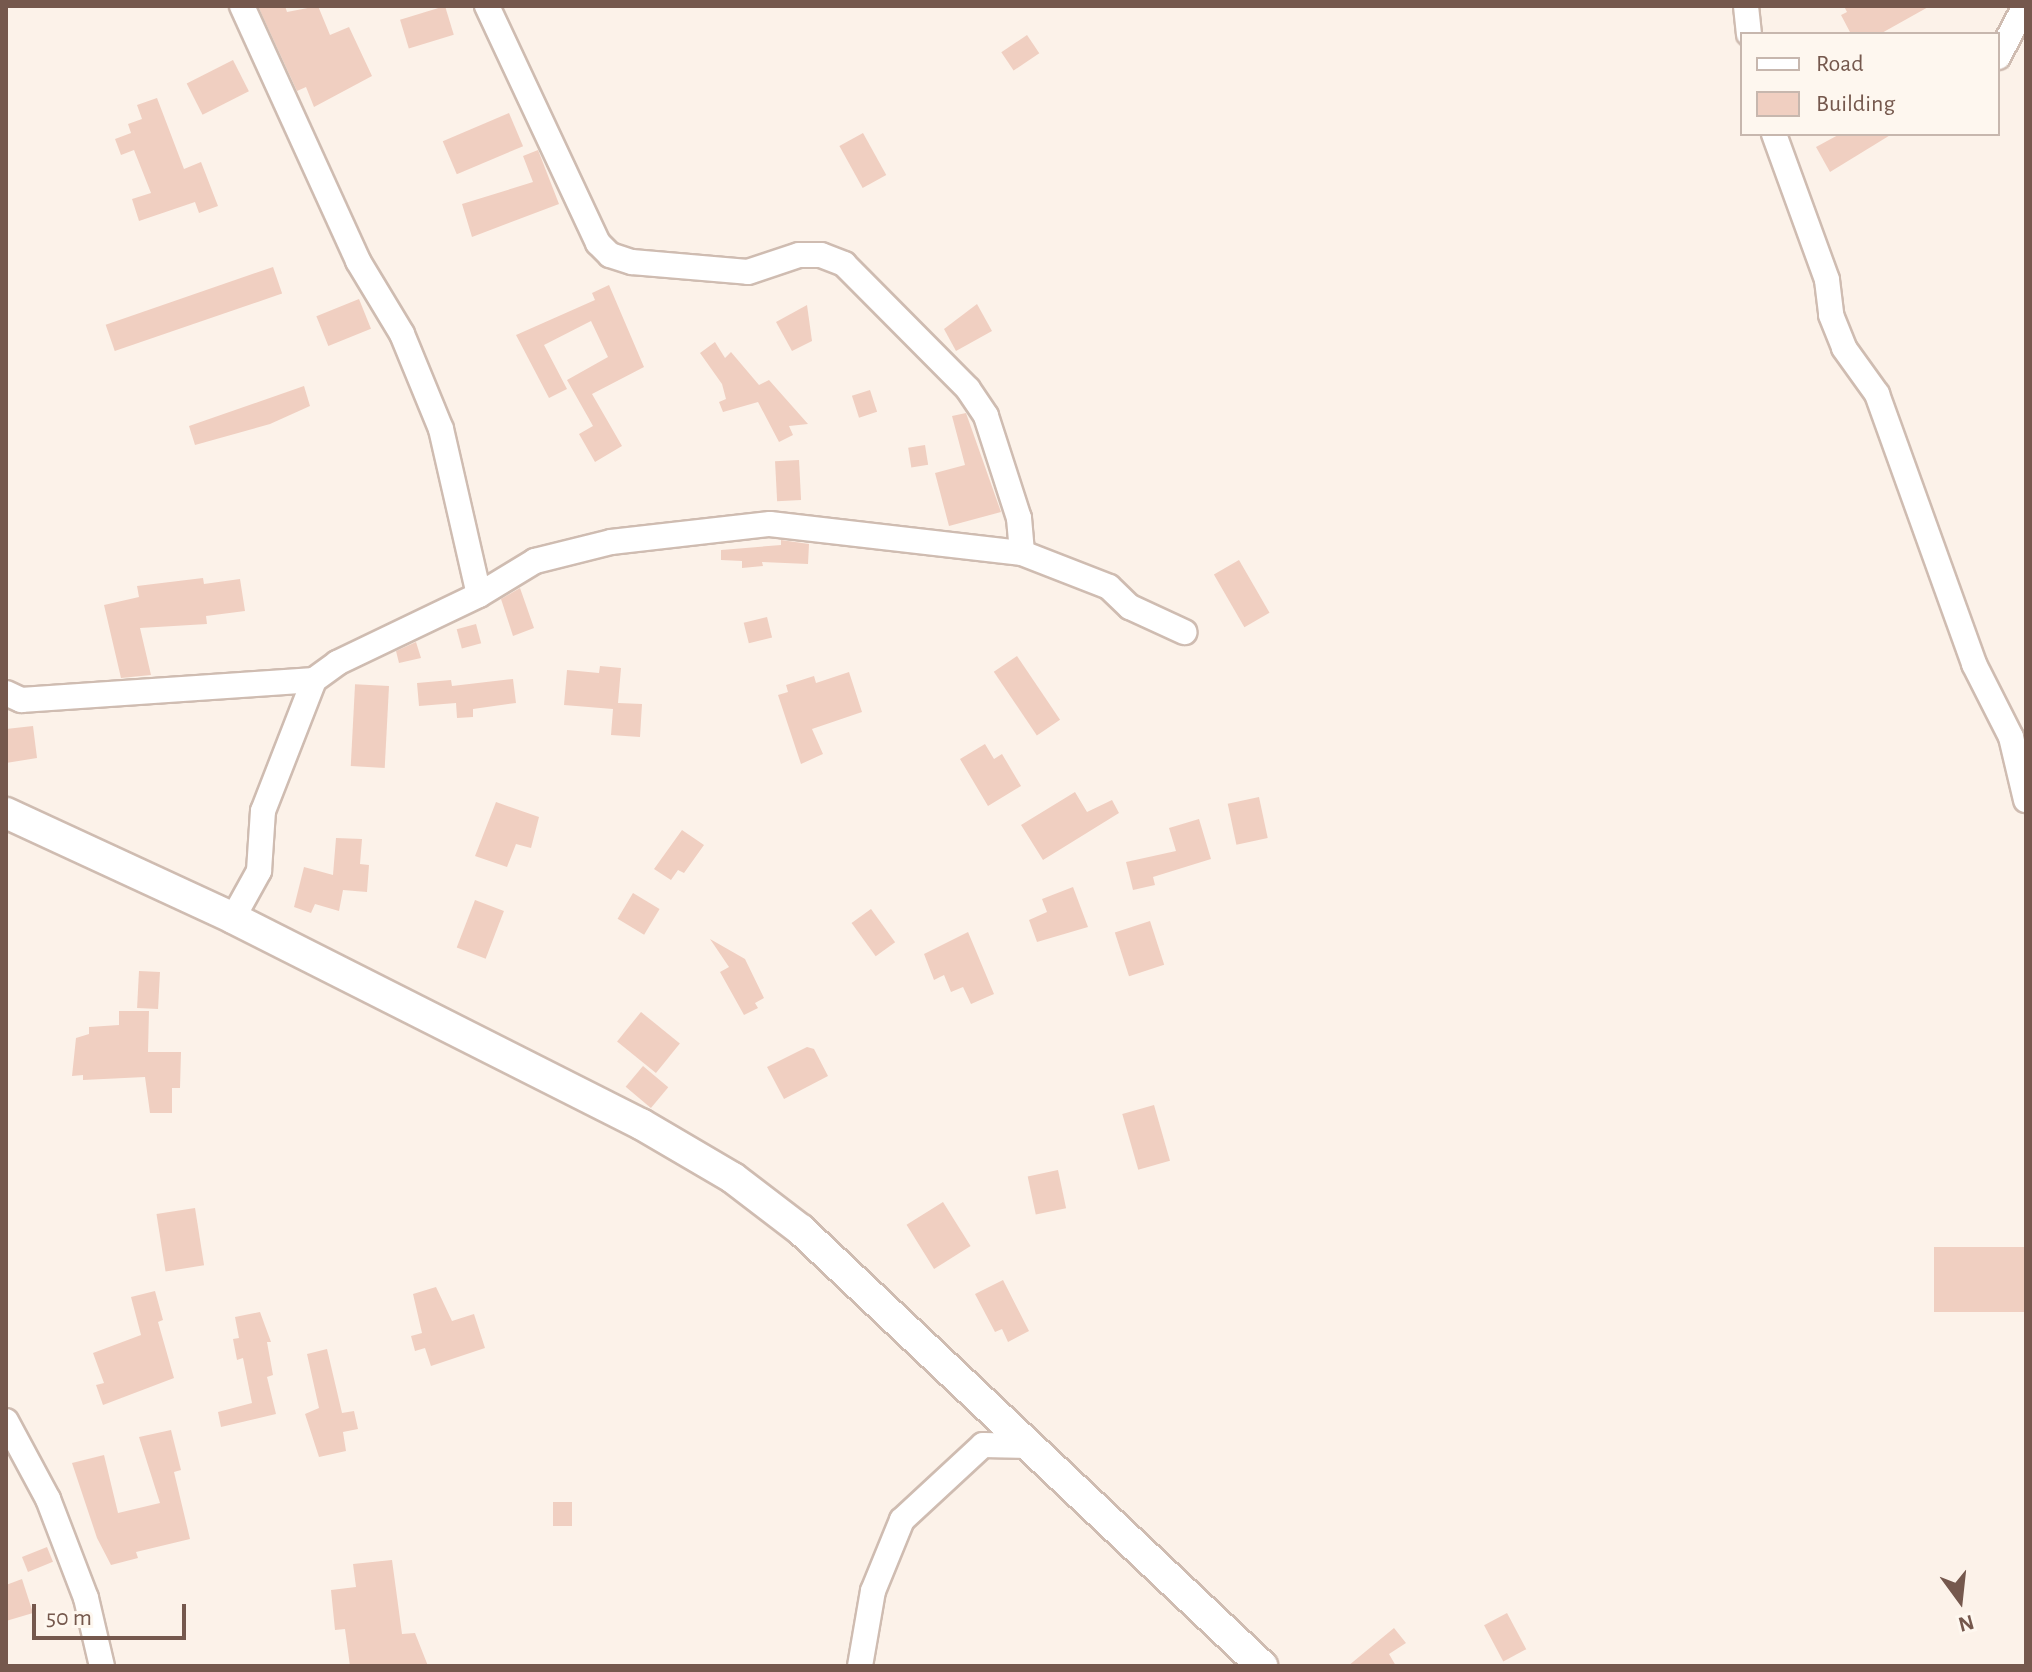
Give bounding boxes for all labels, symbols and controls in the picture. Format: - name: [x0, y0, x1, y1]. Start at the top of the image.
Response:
- legend: [1740, 32, 2000, 136]
- text: Road: [1816, 52, 1864, 76]
- text: Building: [1816, 92, 1895, 116]
- north arrow: [1920, 1560, 2000, 1640]
- scale bar: [36, 1588, 190, 1638]
- text: 50 m: [46, 1606, 92, 1630]
- text: N: [1956, 1611, 1976, 1636]

